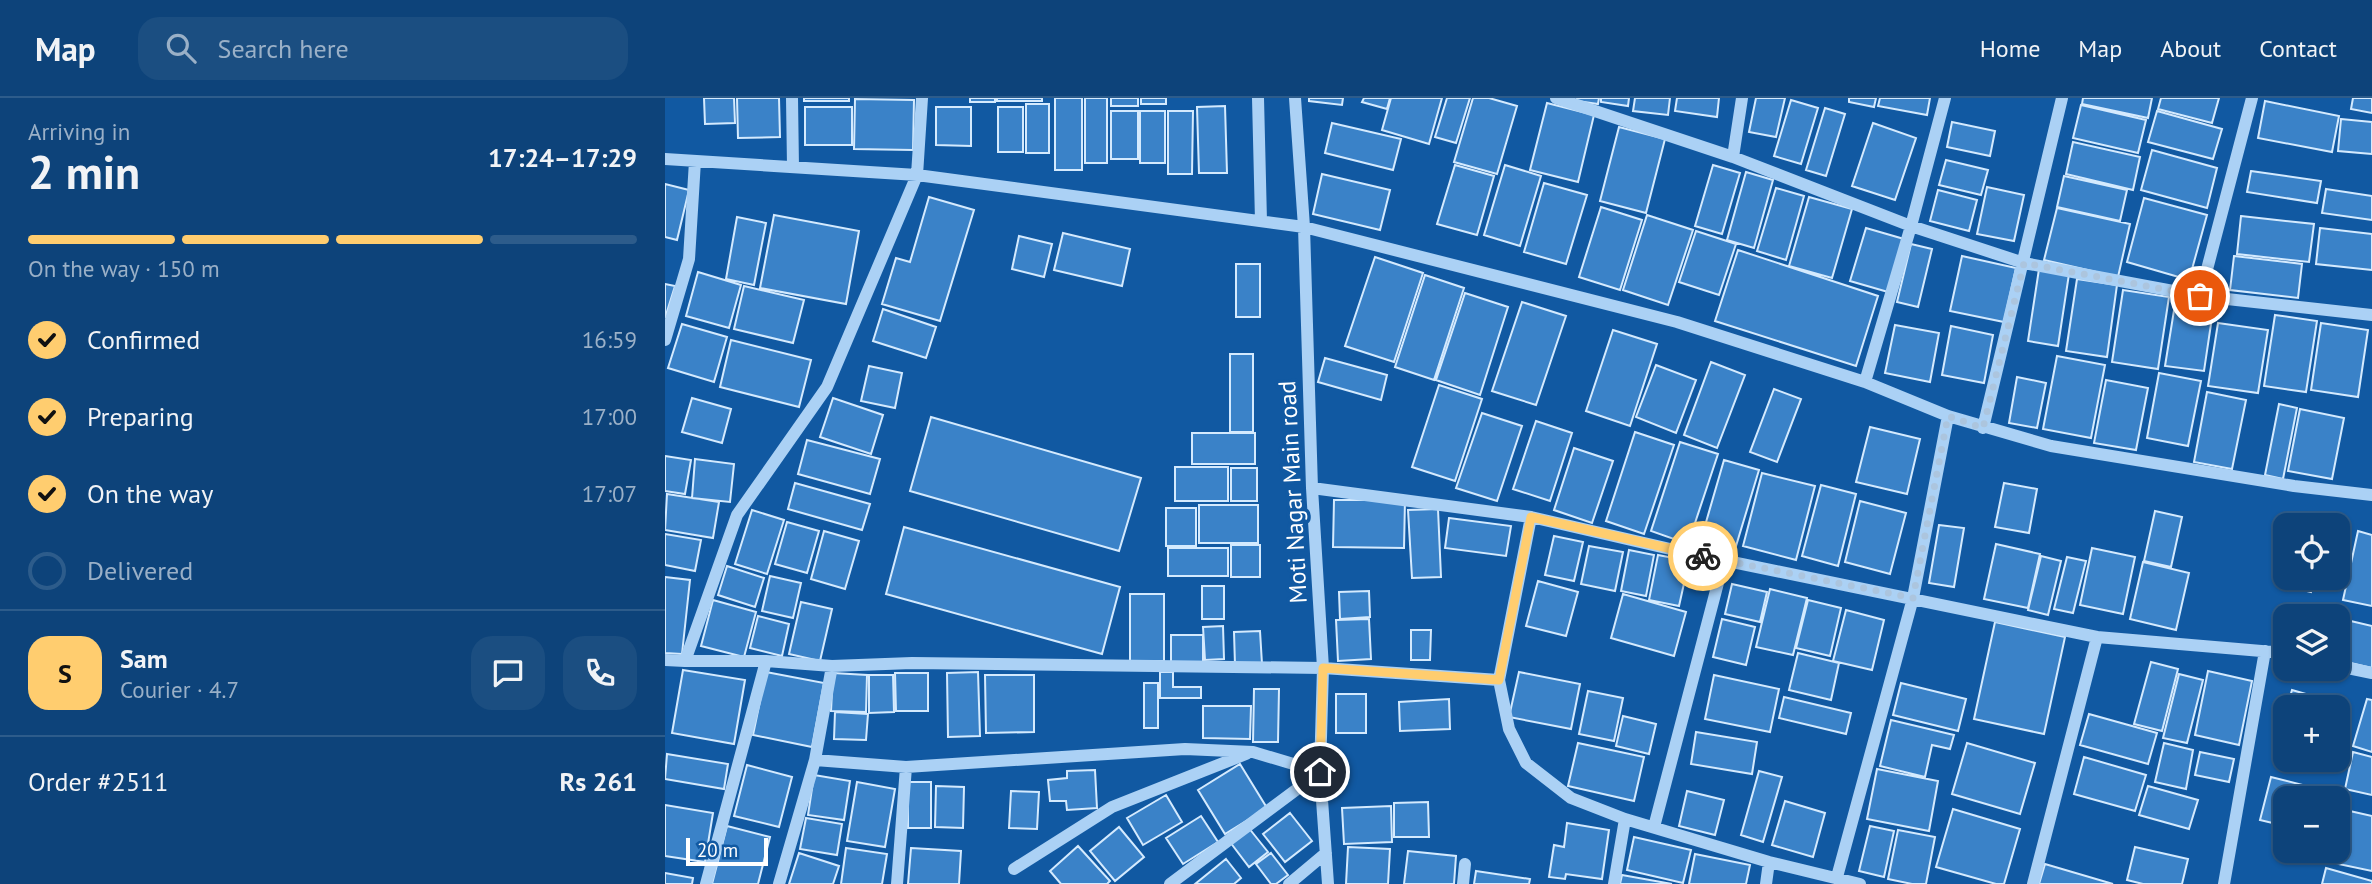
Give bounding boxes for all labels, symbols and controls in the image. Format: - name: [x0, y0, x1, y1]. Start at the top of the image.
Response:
- search box: [138, 17, 628, 80]
- text: Map: [35, 27, 96, 70]
- icon: search: [162, 29, 200, 67]
- text: Search here: [218, 32, 349, 65]
- text: Home: [1980, 33, 2040, 64]
- text: Map: [2078, 33, 2122, 64]
- text: About: [2160, 33, 2221, 64]
- text: Contact: [2259, 33, 2337, 64]
- text: Arriving in: [28, 117, 130, 146]
- text: 17:24–17:29: [488, 141, 637, 174]
- text: 2 min: [28, 142, 140, 202]
- text: On the way · 150 m: [28, 254, 220, 283]
- pin: [2170, 266, 2230, 326]
- icon: bag: [2181, 277, 2219, 315]
- icon: check: [28, 321, 66, 359]
- text: Confirmed: [87, 323, 200, 356]
- text: 16:59: [582, 325, 637, 354]
- street label: Moti Nagar Main road: [1271, 380, 1314, 604]
- icon: check: [28, 398, 66, 436]
- text: Preparing: [87, 400, 194, 433]
- text: 17:00: [582, 402, 637, 431]
- icon: check: [28, 475, 66, 513]
- text: On the way: [87, 477, 213, 510]
- text: 17:07: [582, 479, 637, 508]
- map controls: [2273, 513, 2350, 863]
- button: locate: [2273, 513, 2350, 590]
- courier: [1668, 521, 1738, 591]
- icon: bike: [1684, 537, 1722, 575]
- text: Delivered: [87, 554, 193, 587]
- button: layers: [2273, 604, 2350, 681]
- button: chat: [471, 636, 545, 710]
- button: phone: [563, 636, 637, 710]
- text: Sam: [120, 642, 168, 675]
- text: S: [58, 657, 72, 690]
- text: Courier · 4.7: [120, 675, 239, 704]
- button: +: [2273, 695, 2350, 772]
- pin: [1290, 742, 1350, 802]
- icon: home: [1301, 753, 1339, 791]
- text: Order #2511: [28, 765, 168, 798]
- text: Rs 261: [560, 765, 637, 798]
- button: −: [2273, 786, 2350, 863]
- scale bar: [686, 835, 768, 867]
- text: 20 m: [697, 838, 738, 862]

